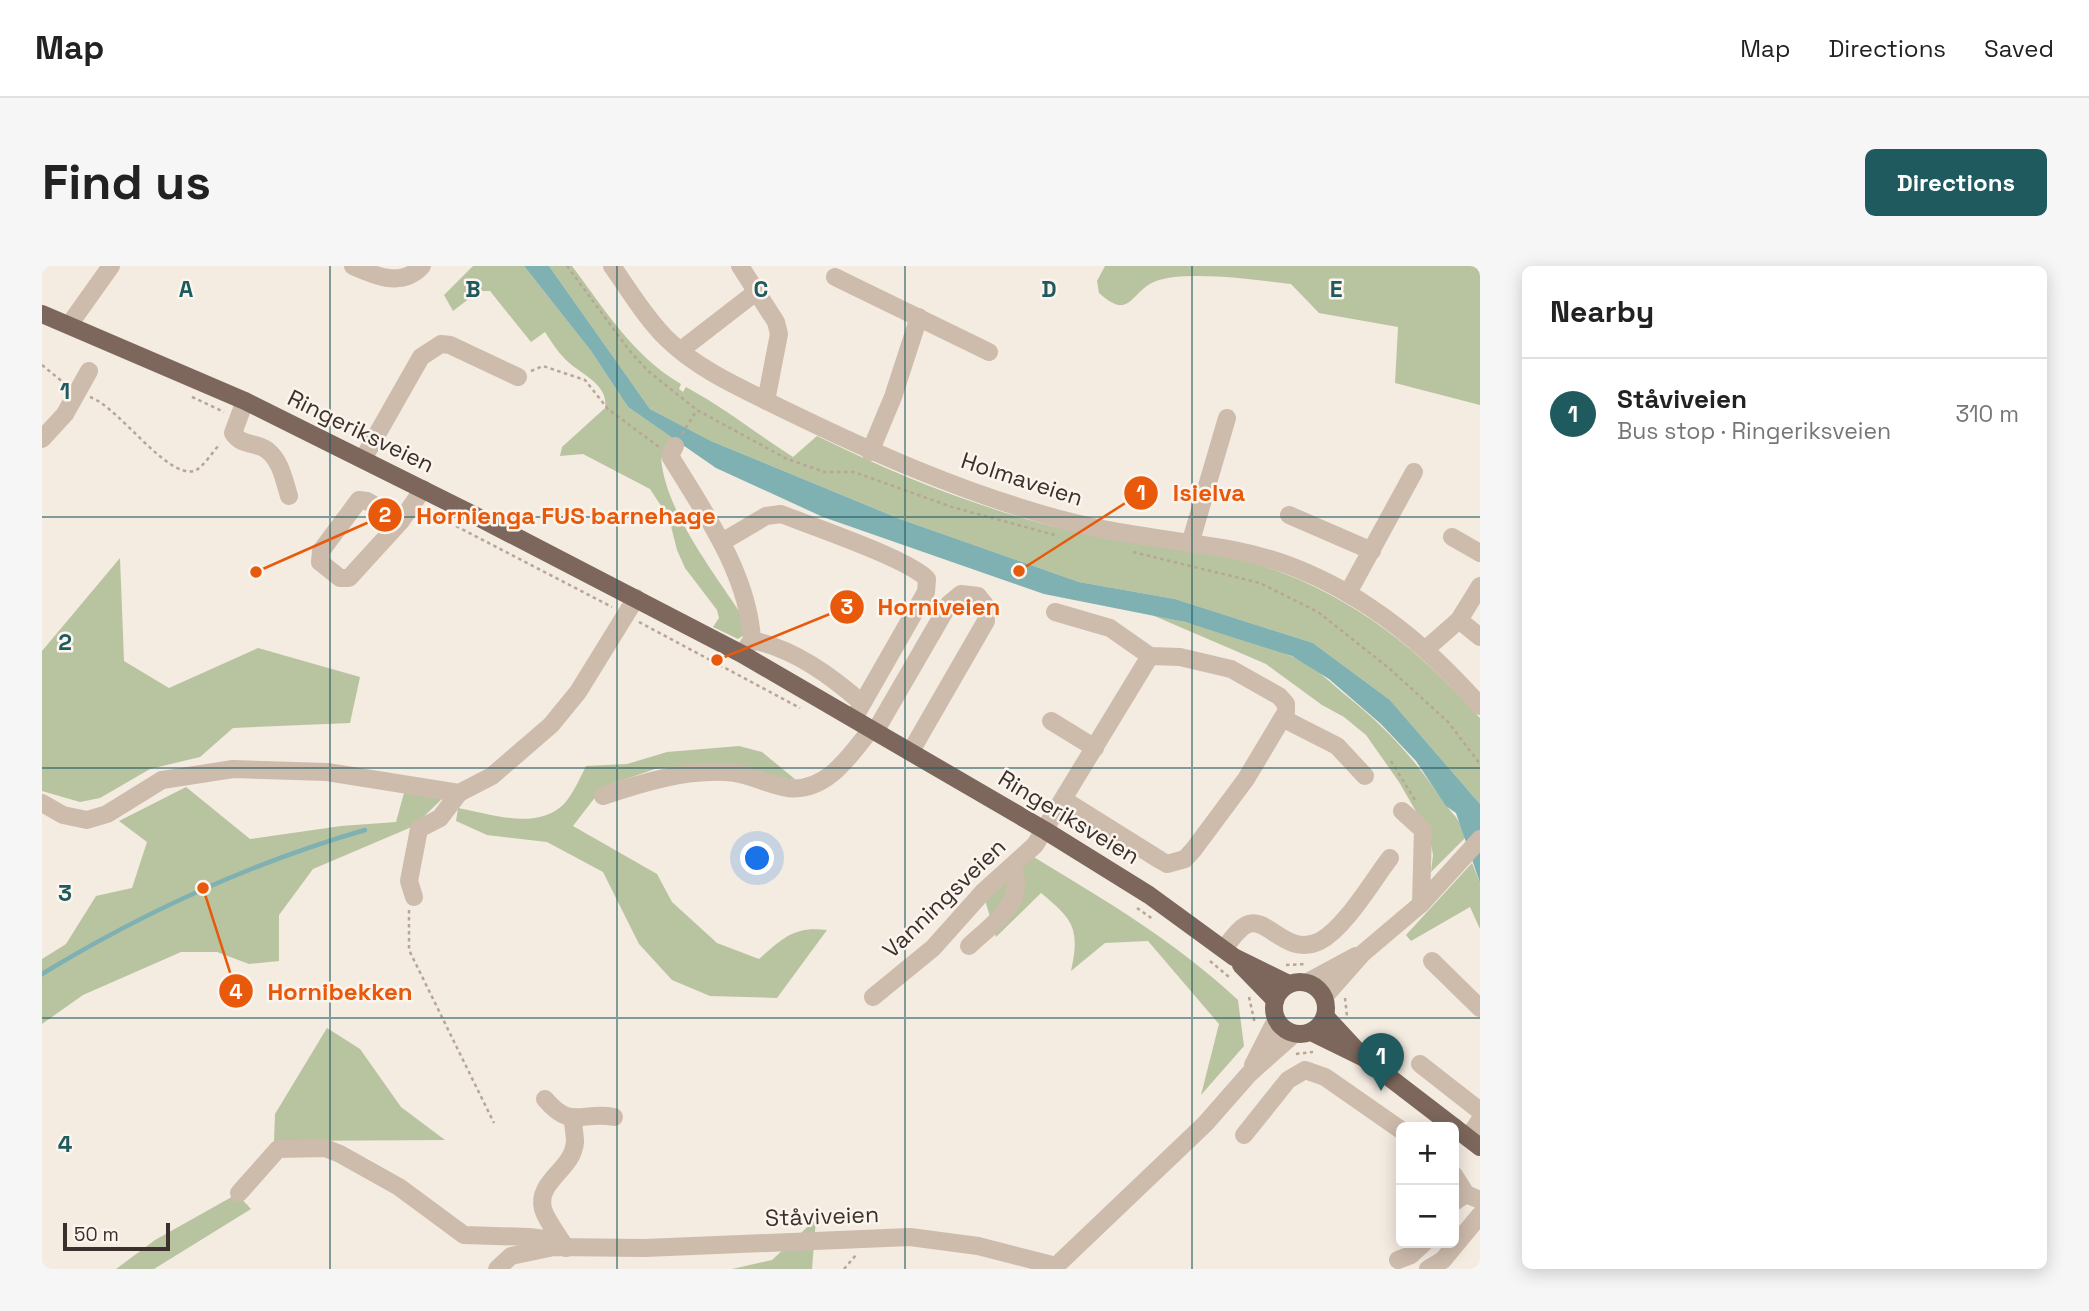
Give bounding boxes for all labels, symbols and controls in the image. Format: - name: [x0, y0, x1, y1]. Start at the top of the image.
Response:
- text: Map: [35, 27, 104, 69]
- text: Map: [1740, 33, 1790, 64]
- text: Directions: [1828, 33, 1946, 64]
- text: Saved: [1984, 33, 2054, 64]
- button: Directions: [1865, 149, 2047, 216]
- text: Find us: [42, 151, 211, 213]
- text: A: [179, 274, 194, 304]
- text: B: [465, 274, 481, 304]
- text: C: [754, 274, 768, 304]
- text: D: [1041, 274, 1057, 304]
- text: E: [1330, 274, 1342, 304]
- text: Nearby: [1550, 292, 1654, 331]
- text: 1: [60, 376, 70, 406]
- text: Ståviveien: [1617, 382, 1747, 416]
- street label: Ringeriksveien: [283, 383, 439, 479]
- text: 1: [1568, 399, 1578, 429]
- text: 310 m: [1955, 399, 2019, 429]
- text: Bus stop · Ringeriksveien: [1617, 416, 1891, 446]
- street label: Holmaveien: [957, 445, 1087, 513]
- callout: Isielva: [1123, 471, 1259, 516]
- text: Isielva: [1173, 477, 1245, 508]
- text: 1: [1136, 479, 1146, 506]
- callout: Hornienga FUS barnehage: [367, 493, 730, 538]
- text: Hornienga FUS barnehage: [416, 500, 716, 531]
- text: 2: [379, 501, 391, 528]
- callout: Horniveien: [829, 584, 1015, 629]
- text: Horniveien: [878, 591, 1000, 622]
- text: 3: [841, 593, 853, 620]
- text: 2: [58, 627, 72, 657]
- street label: Ringeriksveien: [993, 763, 1145, 871]
- street label: Vanningsveien: [876, 832, 1012, 964]
- your location: [740, 841, 774, 875]
- text: 3: [58, 878, 72, 908]
- callout: Hornibekken: [218, 969, 426, 1014]
- text: Hornibekken: [267, 976, 413, 1007]
- text: 4: [229, 978, 243, 1005]
- pin: 1: [1358, 1033, 1404, 1091]
- map controls: [1396, 1122, 1459, 1248]
- button: +: [1396, 1122, 1459, 1185]
- text: 4: [58, 1129, 73, 1159]
- button: −: [1396, 1185, 1459, 1248]
- street label: Ståviveien: [764, 1199, 880, 1233]
- scale bar: [63, 1220, 170, 1252]
- text: 50 m: [74, 1222, 119, 1247]

